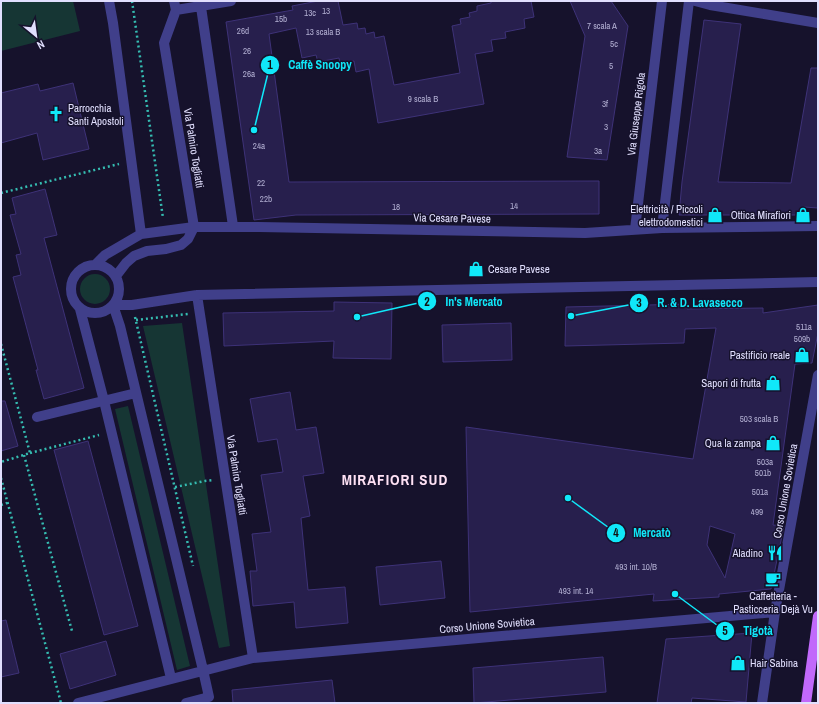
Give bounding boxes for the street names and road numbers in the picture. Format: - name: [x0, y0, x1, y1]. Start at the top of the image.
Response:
- street label: Via Giuseppe Rigola: [624, 72, 648, 156]
- street label: Via Palmiro Togliatti: [181, 107, 207, 189]
- street label: Via Cesare Pavese: [413, 210, 491, 226]
- street label: Via Palmiro Togliatti: [224, 434, 250, 516]
- street label: Corso Unione Sovietica: [770, 443, 800, 539]
- street label: Corso Unione Sovietica: [439, 614, 535, 636]

